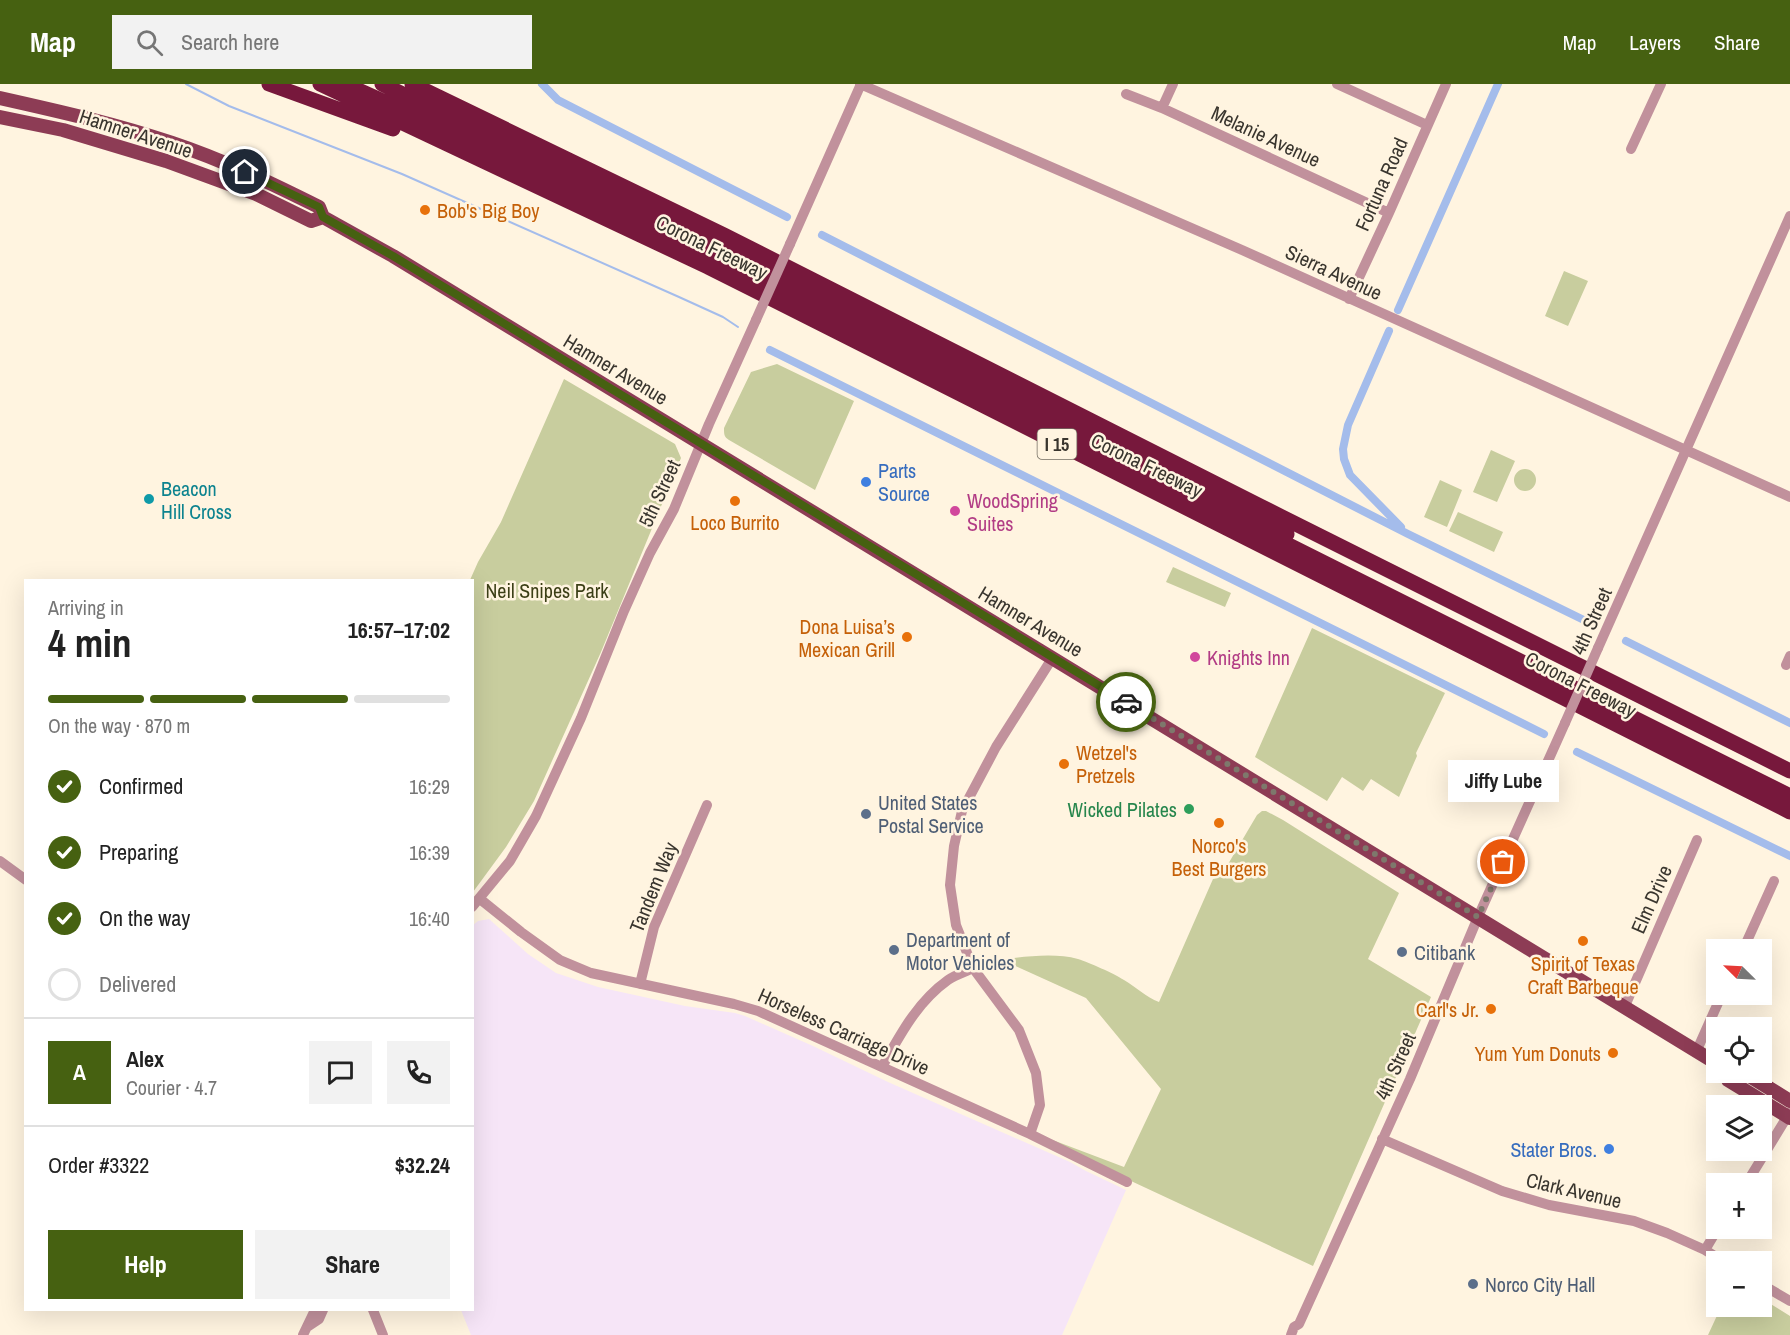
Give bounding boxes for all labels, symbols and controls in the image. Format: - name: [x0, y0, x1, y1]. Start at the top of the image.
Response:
- search box: [112, 15, 532, 69]
- text: Map: [30, 23, 76, 61]
- icon: search: [133, 26, 166, 59]
- text: Search here: [181, 27, 279, 57]
- text: Map: [1563, 28, 1596, 57]
- text: Layers: [1629, 28, 1681, 57]
- text: Share: [1714, 28, 1760, 57]
- street label: Melanie Avenue: [1207, 99, 1325, 173]
- street label: Hamner Avenue: [76, 102, 196, 164]
- street label: Fortuna Road: [1348, 133, 1414, 235]
- pin: [219, 146, 270, 197]
- icon: home: [228, 155, 261, 188]
- place label: Bob's Big Boy: [437, 197, 540, 224]
- marker: Bob's Big Boy: [418, 203, 432, 217]
- street label: Corona Freeway: [652, 208, 773, 286]
- street label: Sierra Avenue: [1281, 238, 1387, 306]
- street label: Hamner Avenue: [559, 327, 673, 411]
- street label: Corona Freeway: [1087, 426, 1208, 504]
- road number: I 15: [1038, 429, 1076, 459]
- street label: 5th Street: [632, 455, 686, 531]
- place label: Parts Source: [878, 457, 930, 507]
- place label: Beacon Hill Cross: [161, 475, 232, 525]
- marker: Parts Source: [859, 475, 873, 489]
- place label: WoodSpring Suites: [967, 487, 1058, 537]
- marker: Beacon Hill Cross: [142, 492, 156, 506]
- marker: Loco Burrito: [728, 494, 742, 508]
- marker: WoodSpring Suites: [948, 504, 962, 518]
- place label: Loco Burrito: [690, 509, 780, 536]
- park label: Neil Snipes Park: [485, 577, 609, 604]
- street label: Hamner Avenue: [974, 579, 1088, 663]
- street label: 4th Street: [1564, 583, 1618, 659]
- text: Arriving in: [48, 594, 124, 621]
- place label: Dona Luisa’s Mexican Grill: [798, 613, 895, 663]
- text: 16:57–17:02: [348, 615, 450, 645]
- text: 4 min: [48, 617, 132, 669]
- marker: Dona Luisa’s Mexican Grill: [900, 630, 914, 644]
- place label: Knights Inn: [1207, 644, 1290, 671]
- street label: Corona Freeway: [1521, 644, 1642, 724]
- marker: Knights Inn: [1188, 650, 1202, 664]
- courier: [1096, 672, 1156, 732]
- icon: car: [1110, 686, 1143, 719]
- text: On the way · 870 m: [48, 712, 190, 739]
- place label: Wetzel's Pretzels: [1076, 739, 1137, 789]
- marker: Wetzel's Pretzels: [1057, 757, 1071, 771]
- callout: Jiffy Lube: [1448, 760, 1558, 802]
- text: Jiffy Lube: [1465, 767, 1542, 794]
- icon: check: [48, 770, 81, 803]
- text: Confirmed: [99, 771, 183, 801]
- text: 16:29: [409, 773, 450, 800]
- place label: United States Postal Service: [878, 789, 984, 839]
- place label: Wicked Pilates: [1068, 796, 1177, 823]
- marker: Wicked Pilates: [1182, 802, 1196, 816]
- marker: United States Postal Service: [859, 807, 873, 821]
- marker: Norco's Best Burgers: [1212, 816, 1226, 830]
- place label: Norco's Best Burgers: [1172, 832, 1266, 882]
- icon: check: [48, 836, 81, 869]
- pin: [1477, 836, 1528, 887]
- text: Preparing: [99, 837, 178, 867]
- street label: Tandem Way: [623, 837, 684, 936]
- text: 16:39: [409, 839, 450, 866]
- icon: bag: [1486, 845, 1519, 878]
- street label: Elm Drive: [1624, 861, 1678, 937]
- icon: check: [48, 902, 81, 935]
- text: On the way: [99, 903, 190, 933]
- text: 16:40: [409, 905, 450, 932]
- place label: Department of Motor Vehicles: [906, 926, 1014, 976]
- marker: Spirit of Texas Craft Barbeque: [1576, 934, 1590, 948]
- place label: Citibank: [1414, 939, 1476, 966]
- north arrow: [1706, 939, 1772, 1005]
- map controls: [1706, 939, 1772, 1317]
- marker: Department of Motor Vehicles: [887, 943, 901, 957]
- marker: Citibank: [1395, 945, 1409, 959]
- place label: Spirit of Texas Craft Barbeque: [1527, 950, 1639, 1000]
- text: Delivered: [99, 969, 176, 999]
- street label: Horseless Carriage Drive: [754, 981, 934, 1081]
- place label: Carl's Jr.: [1416, 996, 1479, 1023]
- marker: Carl's Jr.: [1484, 1002, 1498, 1016]
- button: locate: [1706, 1017, 1772, 1083]
- street label: 4th Street: [1368, 1028, 1422, 1104]
- place label: Yum Yum Donuts: [1475, 1040, 1601, 1067]
- button: chat: [309, 1041, 372, 1104]
- button: phone: [387, 1041, 450, 1104]
- text: Alex: [126, 1044, 164, 1074]
- marker: Yum Yum Donuts: [1606, 1046, 1620, 1060]
- text: A: [73, 1057, 86, 1087]
- text: Courier · 4.7: [126, 1074, 217, 1101]
- button: layers: [1706, 1095, 1772, 1161]
- place label: Stater Bros.: [1510, 1136, 1597, 1163]
- marker: Stater Bros.: [1602, 1142, 1616, 1156]
- text: Order #3322: [48, 1150, 149, 1180]
- text: $32.24: [395, 1150, 450, 1180]
- street label: Clark Avenue: [1524, 1166, 1624, 1214]
- button: +: [1706, 1173, 1772, 1239]
- button: Help: [48, 1230, 243, 1299]
- button: Share: [255, 1230, 450, 1299]
- button: −: [1706, 1251, 1772, 1317]
- place label: Norco City Hall: [1485, 1271, 1595, 1298]
- marker: Norco City Hall: [1466, 1277, 1480, 1291]

